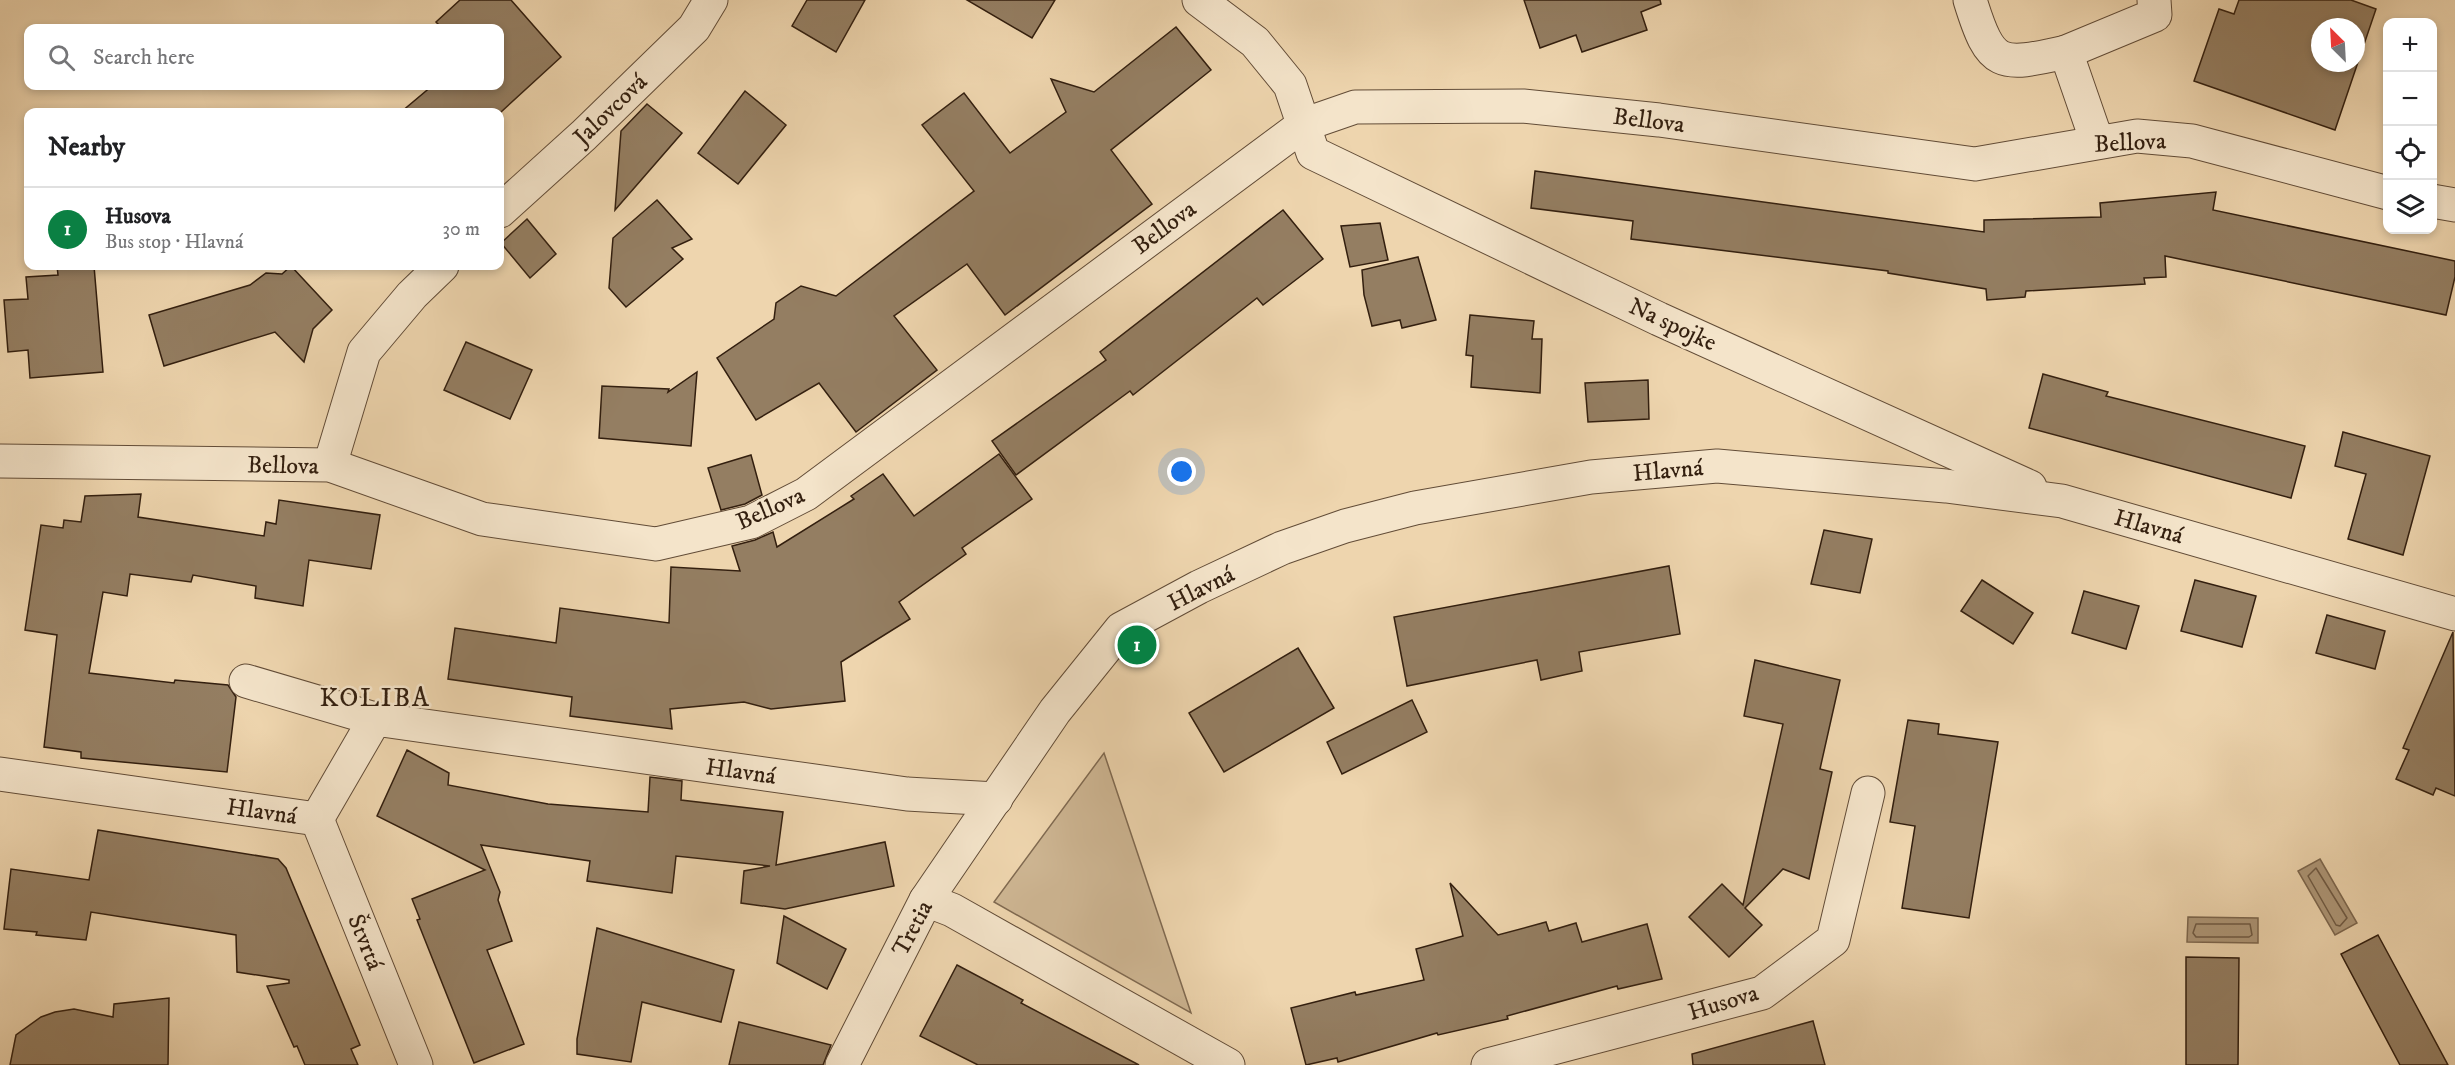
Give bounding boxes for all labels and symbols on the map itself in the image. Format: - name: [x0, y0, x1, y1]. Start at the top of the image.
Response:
- north arrow: [2311, 18, 2365, 72]
- street label: Jalovcová: [566, 67, 655, 154]
- street label: Bellova: [1611, 102, 1687, 140]
- street label: Bellova: [2093, 126, 2168, 160]
- street label: Bellova: [1127, 194, 1203, 261]
- street label: Na spojke: [1624, 292, 1721, 358]
- street label: Bellova: [247, 450, 320, 482]
- street label: Hlavná: [1632, 453, 1705, 489]
- your location: [1167, 457, 1196, 486]
- street label: Bellova: [731, 480, 810, 537]
- street label: Hlavná: [2111, 503, 2188, 551]
- street label: Hlavná: [1163, 559, 1241, 618]
- pin: 1: [1118, 622, 1156, 668]
- district label: KOLIBA: [319, 681, 431, 715]
- street label: Hlavná: [704, 752, 779, 792]
- street label: Hlavná: [225, 792, 300, 832]
- street label: Tretia: [886, 895, 940, 961]
- street label: Štvrtá: [340, 910, 391, 975]
- street label: Husova: [1685, 978, 1763, 1028]

